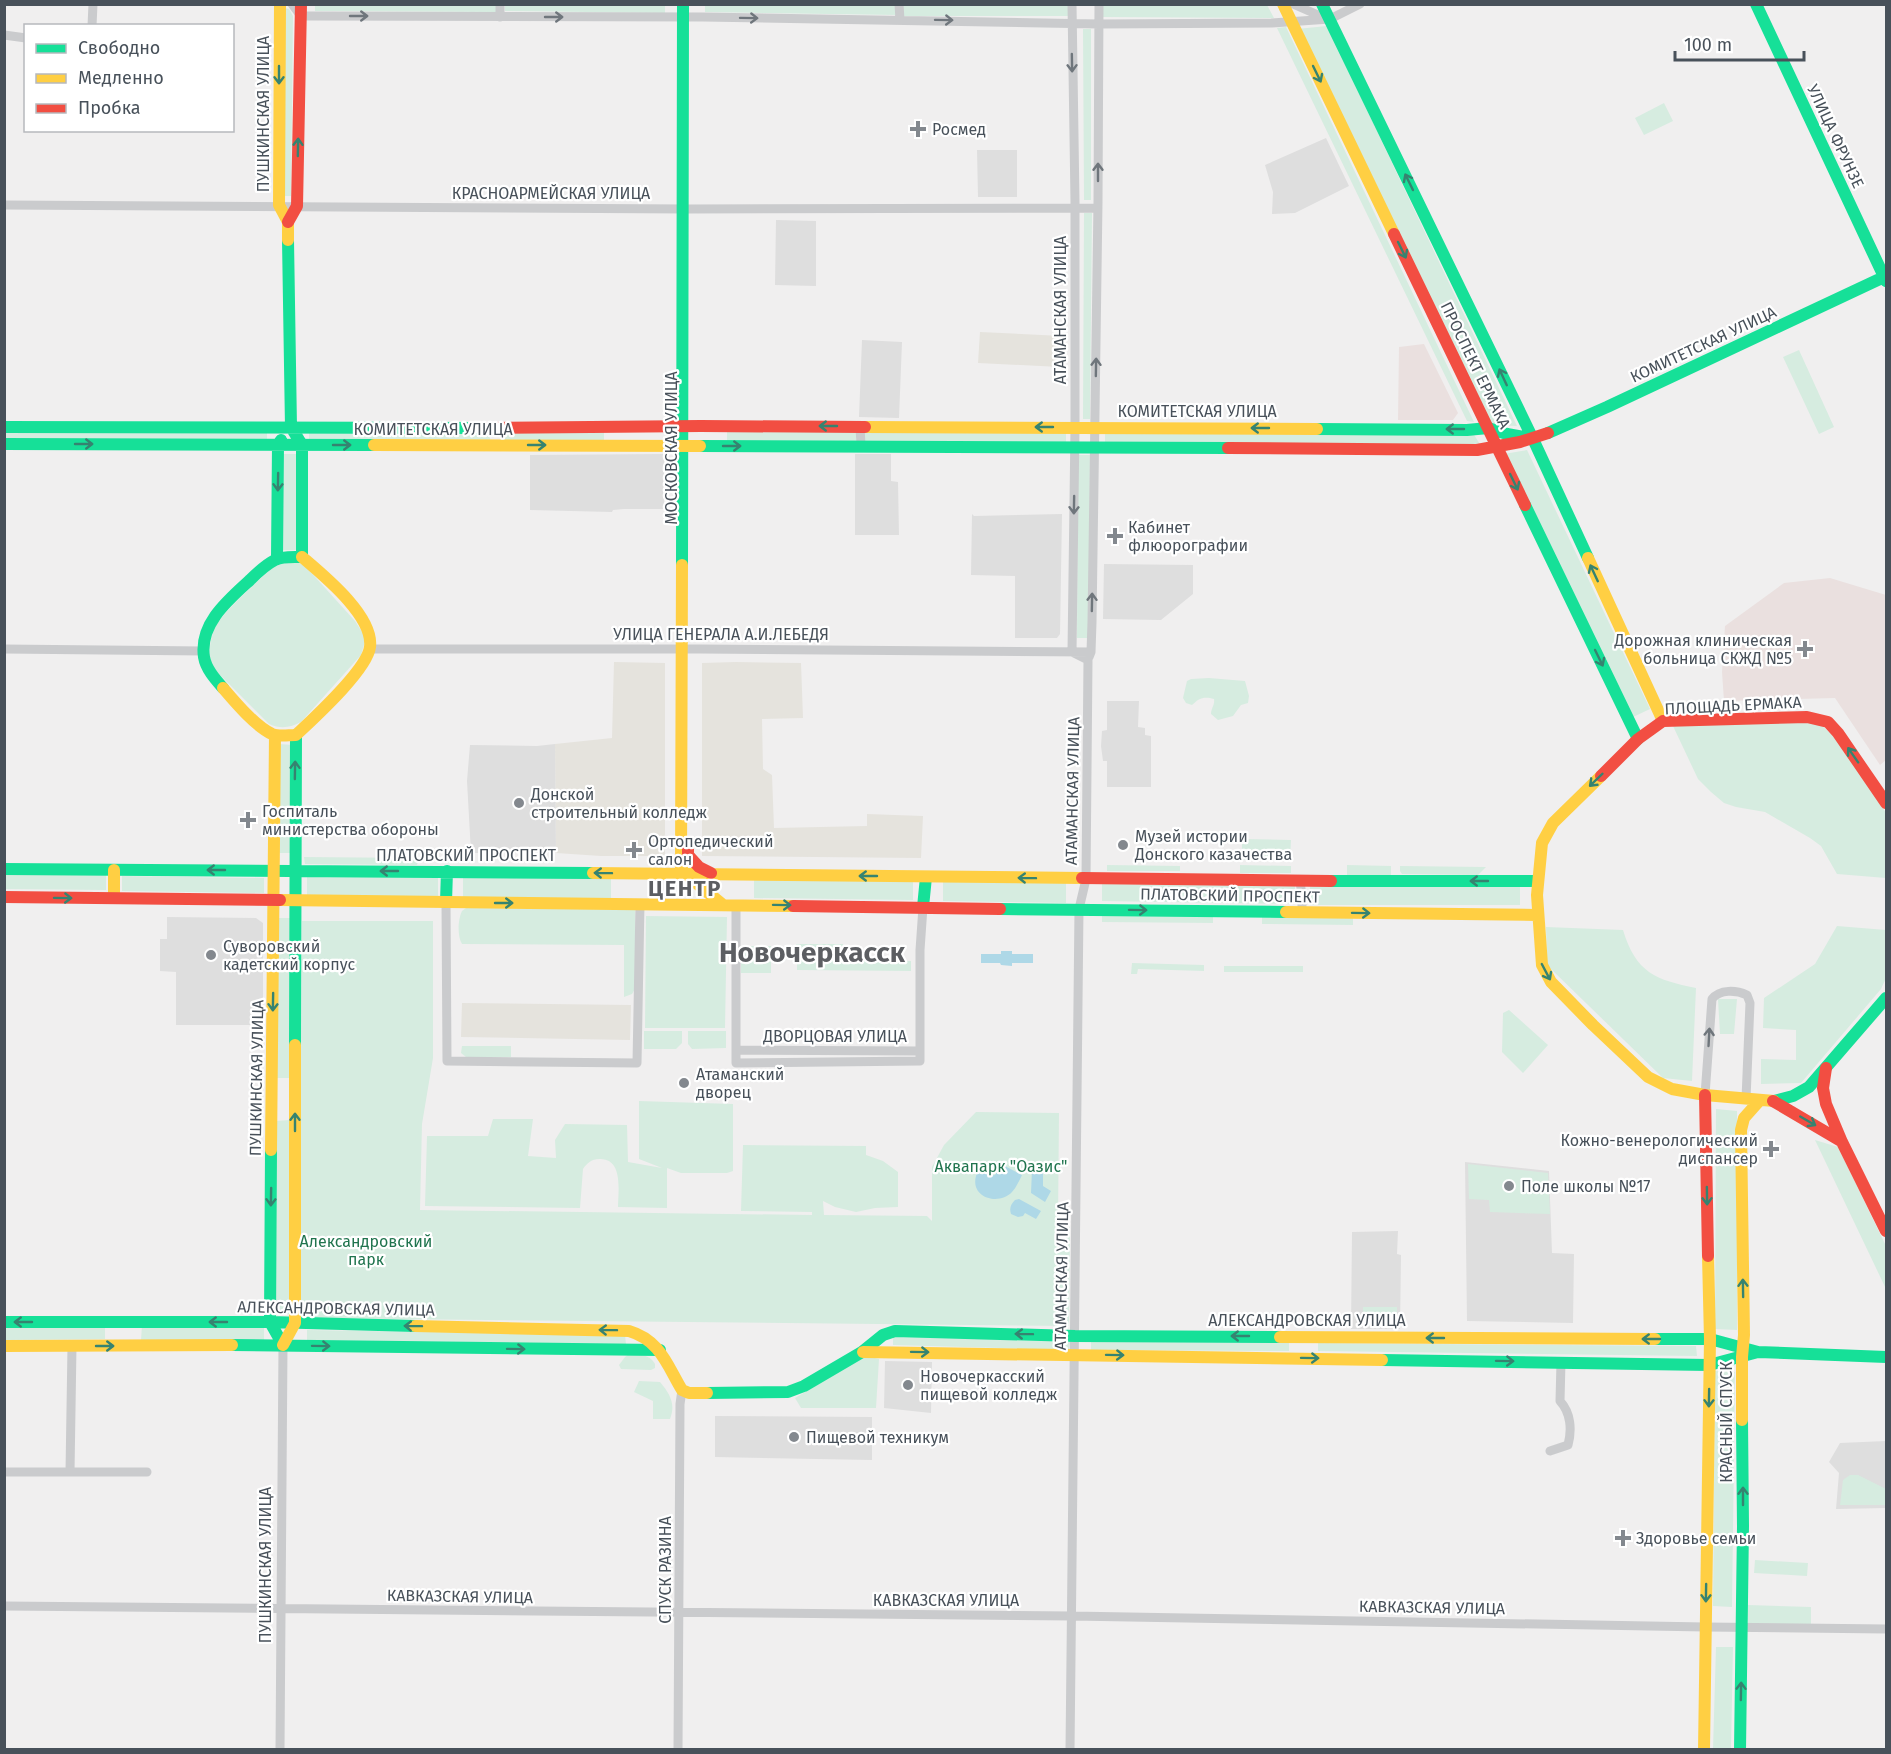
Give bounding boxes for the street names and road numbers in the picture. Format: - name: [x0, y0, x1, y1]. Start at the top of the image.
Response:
- street label: ПУШКИНСКАЯ УЛИЦА: [254, 35, 273, 192]
- street label: УЛИЦА ФРУНЗЕ: [1803, 81, 1868, 191]
- street label: КРАСНОАРМЕЙСКАЯ УЛИЦА: [452, 184, 651, 203]
- street label: АТАМАНСКАЯ УЛИЦА: [1051, 235, 1070, 384]
- street label: ПРОСПЕКТ ЕРМАКА: [1437, 299, 1515, 433]
- street label: КОМИТЕТСКАЯ УЛИЦА: [1627, 302, 1780, 387]
- street label: МОСКОВСКАЯ УЛИЦА: [662, 370, 681, 525]
- street label: КОМИТЕТСКАЯ УЛИЦА: [1117, 402, 1277, 421]
- street label: КОМИТЕТСКАЯ УЛИЦА: [353, 420, 513, 439]
- street label: УЛИЦА ГЕНЕРАЛА А.И.ЛЕБЕДЯ: [613, 625, 829, 644]
- street label: ПЛОЩАДЬ ЕРМАКА: [1664, 692, 1803, 719]
- street label: АТАМАНСКАЯ УЛИЦА: [1062, 716, 1083, 865]
- street label: ПЛАТОВСКИЙ ПРОСПЕКТ: [376, 846, 557, 865]
- street label: ПЛАТОВСКИЙ ПРОСПЕКТ: [1140, 884, 1321, 907]
- street label: ПУШКИНСКАЯ УЛИЦА: [246, 999, 267, 1156]
- street label: ДВОРЦОВАЯ УЛИЦА: [762, 1027, 908, 1046]
- street label: АТАМАНСКАЯ УЛИЦА: [1051, 1201, 1072, 1350]
- street label: АЛЕКСАНДРОВСКАЯ УЛИЦА: [237, 1297, 436, 1320]
- street label: АЛЕКСАНДРОВСКАЯ УЛИЦА: [1208, 1311, 1407, 1330]
- street label: КРАСНЫЙ СПУСК: [1717, 1361, 1736, 1483]
- street label: ПУШКИНСКАЯ УЛИЦА: [256, 1486, 275, 1643]
- street label: СПУСК РАЗИНА: [656, 1515, 675, 1624]
- street label: КАВКАЗСКАЯ УЛИЦА: [387, 1586, 534, 1607]
- street label: КАВКАЗСКАЯ УЛИЦА: [873, 1591, 1020, 1610]
- street label: КАВКАЗСКАЯ УЛИЦА: [1359, 1597, 1506, 1618]

